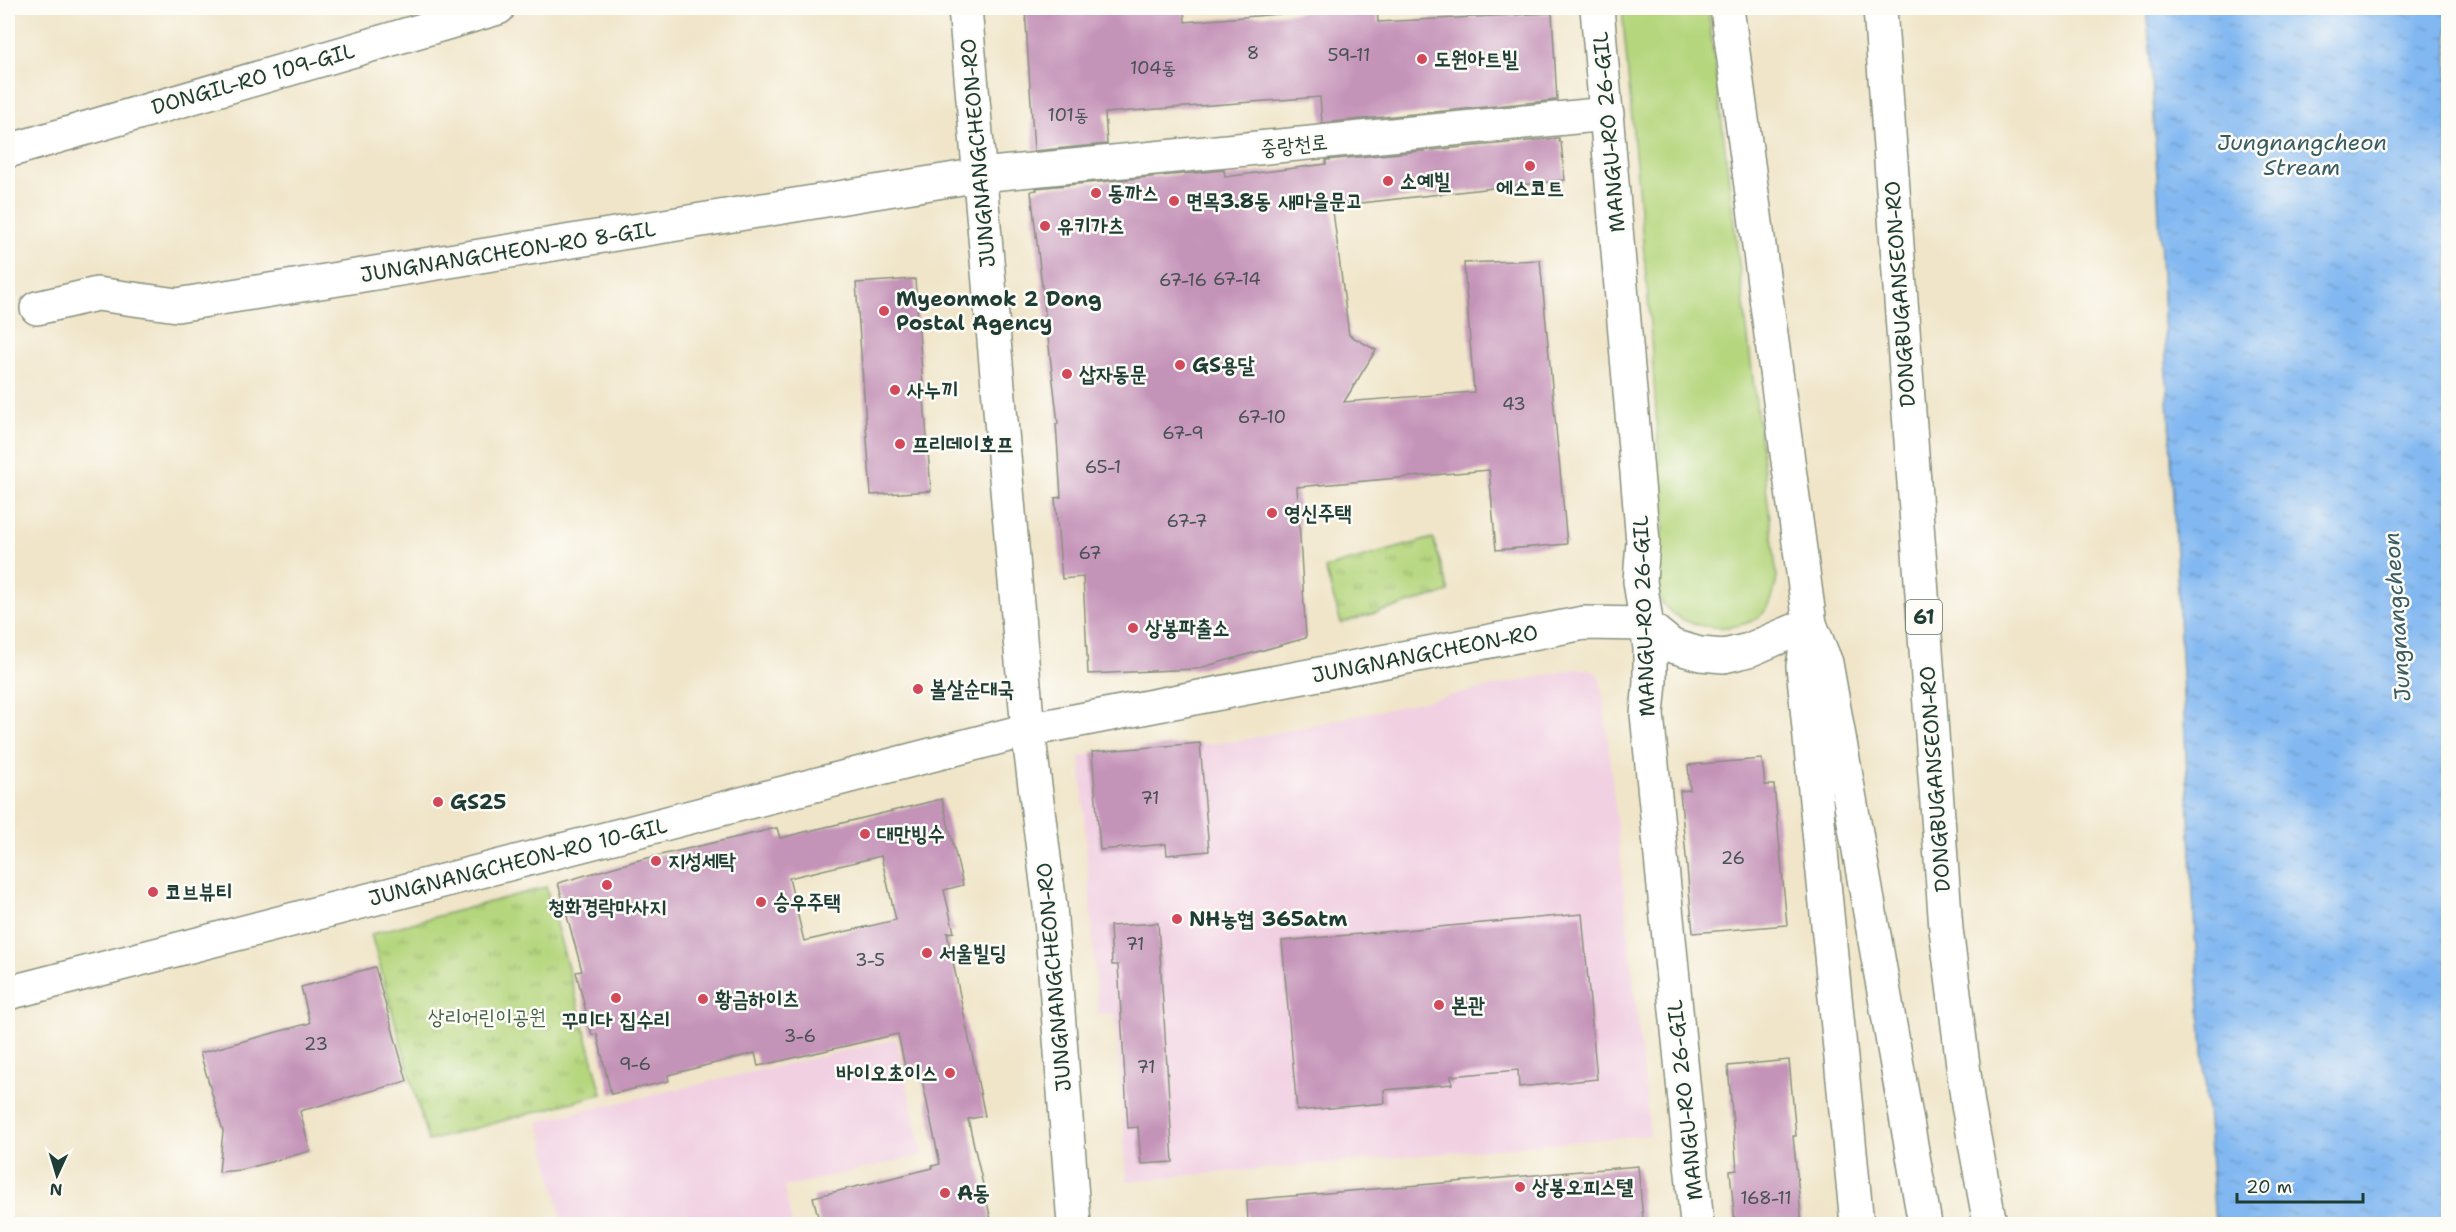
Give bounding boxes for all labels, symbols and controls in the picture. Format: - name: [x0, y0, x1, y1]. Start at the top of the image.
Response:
- street label: MANGU-RO 26-GIL: [1586, 30, 1632, 234]
- street label: DONGIL-RO 109-GIL: [148, 36, 358, 121]
- street label: JUNGNANGCHEON-RO: [954, 37, 1002, 269]
- house number: 8: [1247, 41, 1259, 65]
- house number: 59-11: [1328, 43, 1370, 67]
- place label: 도원아트빌: [1434, 45, 1520, 73]
- marker: 도원아트빌: [1415, 52, 1429, 66]
- house number: 104동: [1130, 56, 1176, 80]
- house number: 101동: [1047, 103, 1089, 127]
- street label: 중랑천로: [1259, 128, 1329, 162]
- water label: Jungnangcheon Stream: [2217, 128, 2387, 182]
- marker: 에스코트: [1523, 159, 1537, 173]
- place label: 소예빌: [1400, 167, 1452, 195]
- marker: 소예빌: [1381, 174, 1395, 188]
- place label: 에스코트: [1496, 174, 1564, 202]
- place label: 동까스: [1108, 179, 1159, 207]
- street label: DONGBUGANSEON-RO: [1878, 180, 1922, 408]
- marker: 동까스: [1089, 186, 1103, 200]
- place label: 면목3.8동 새마을문고: [1186, 187, 1363, 215]
- marker: 면목3.8동 새마을문고: [1167, 194, 1181, 208]
- place label: 유키가츠: [1057, 212, 1125, 240]
- street label: JUNGNANGCHEON-RO 8-GIL: [358, 215, 658, 289]
- marker: 유키가츠: [1038, 219, 1052, 233]
- house number: 67-14: [1213, 267, 1261, 291]
- house number: 67-16: [1159, 268, 1207, 292]
- place label: Myeonmok 2 Dong Postal Agency: [896, 285, 1102, 337]
- marker: Myeonmok 2 Dong Postal Agency: [877, 304, 891, 318]
- place label: GS용달: [1192, 351, 1255, 379]
- marker: GS용달: [1173, 358, 1187, 372]
- place label: 삽자동문: [1079, 360, 1147, 388]
- marker: 삽자동문: [1060, 367, 1074, 381]
- place label: 사누끼: [906, 376, 958, 404]
- marker: 사누끼: [888, 383, 902, 397]
- house number: 43: [1502, 392, 1526, 416]
- house number: 67-10: [1238, 405, 1286, 429]
- house number: 67-9: [1162, 421, 1204, 445]
- place label: 프리데이호프: [912, 430, 1013, 458]
- marker: 프리데이호프: [893, 437, 907, 451]
- house number: 65-1: [1085, 455, 1121, 479]
- place label: 영신주택: [1284, 499, 1352, 527]
- marker: 영신주택: [1265, 506, 1279, 520]
- house number: 67-7: [1167, 509, 1207, 533]
- street label: MANGU-RO 26-GIL: [1626, 514, 1662, 717]
- water label: Jungnangcheon: [2377, 531, 2417, 703]
- house number: 67: [1078, 541, 1102, 565]
- road number: 61: [1906, 600, 1942, 634]
- place label: 상봉파출소: [1145, 614, 1230, 642]
- street label: JUNGNANGCHEON-RO: [1309, 618, 1541, 690]
- marker: 상봉파출소: [1126, 621, 1140, 635]
- street label: DONGBUGANSEON-RO: [1913, 665, 1957, 893]
- place label: 볼살순대국: [930, 675, 1015, 703]
- marker: 볼살순대국: [911, 682, 925, 696]
- house number: 71: [1140, 786, 1160, 810]
- place label: GS25: [450, 788, 506, 816]
- marker: GS25: [431, 795, 445, 809]
- street label: JUNGNANGCHEON-RO 10-GIL: [366, 811, 671, 913]
- place label: 대만빙수: [877, 820, 945, 848]
- marker: 대만빙수: [858, 827, 872, 841]
- house number: 26: [1721, 846, 1745, 870]
- place label: 지성세탁: [668, 847, 737, 875]
- marker: 지성세탁: [649, 854, 663, 868]
- street label: JUNGNANGCHEON-RO: [1030, 861, 1078, 1093]
- place label: 코브뷰티: [165, 878, 233, 906]
- marker: 청화경락마사지: [600, 878, 614, 892]
- marker: 코브뷰티: [146, 885, 160, 899]
- place label: 승우주택: [773, 888, 841, 916]
- place label: 청화경락마사지: [548, 893, 666, 921]
- marker: 승우주택: [754, 895, 768, 909]
- place label: NH농협 365atm: [1189, 905, 1347, 933]
- marker: NH농협 365atm: [1170, 912, 1184, 926]
- house number: 71: [1125, 932, 1145, 956]
- place label: 서울빌딩: [939, 939, 1007, 967]
- marker: 서울빌딩: [920, 946, 934, 960]
- house number: 3-5: [855, 948, 885, 972]
- place label: 황금하이츠: [715, 985, 800, 1013]
- marker: 꾸미다 집수리: [609, 991, 623, 1005]
- place label: 본관: [1451, 991, 1485, 1019]
- marker: 황금하이츠: [696, 992, 710, 1006]
- marker: 본관: [1432, 998, 1446, 1012]
- street label: MANGU-RO 26-GIL: [1660, 998, 1709, 1202]
- park label: 상리어린이공원: [428, 1003, 546, 1031]
- place label: 꾸미다 집수리: [562, 1006, 670, 1034]
- house number: 3-6: [784, 1024, 816, 1048]
- house number: 23: [304, 1032, 328, 1056]
- house number: 9-6: [619, 1052, 651, 1076]
- house number: 71: [1136, 1055, 1156, 1079]
- place label: 바이오초이스: [837, 1059, 938, 1087]
- marker: 바이오초이스: [943, 1066, 957, 1080]
- north arrow: [27, 1145, 87, 1205]
- scale bar: [2237, 1166, 2363, 1204]
- place label: 상봉오피스텔: [1532, 1173, 1633, 1201]
- text: 20 m: [2246, 1175, 2292, 1199]
- text: N: [49, 1179, 63, 1200]
- place label: A동: [957, 1179, 990, 1207]
- marker: 상봉오피스텔: [1513, 1180, 1527, 1194]
- marker: A동: [938, 1186, 952, 1200]
- house number: 168-11: [1740, 1186, 1792, 1210]

